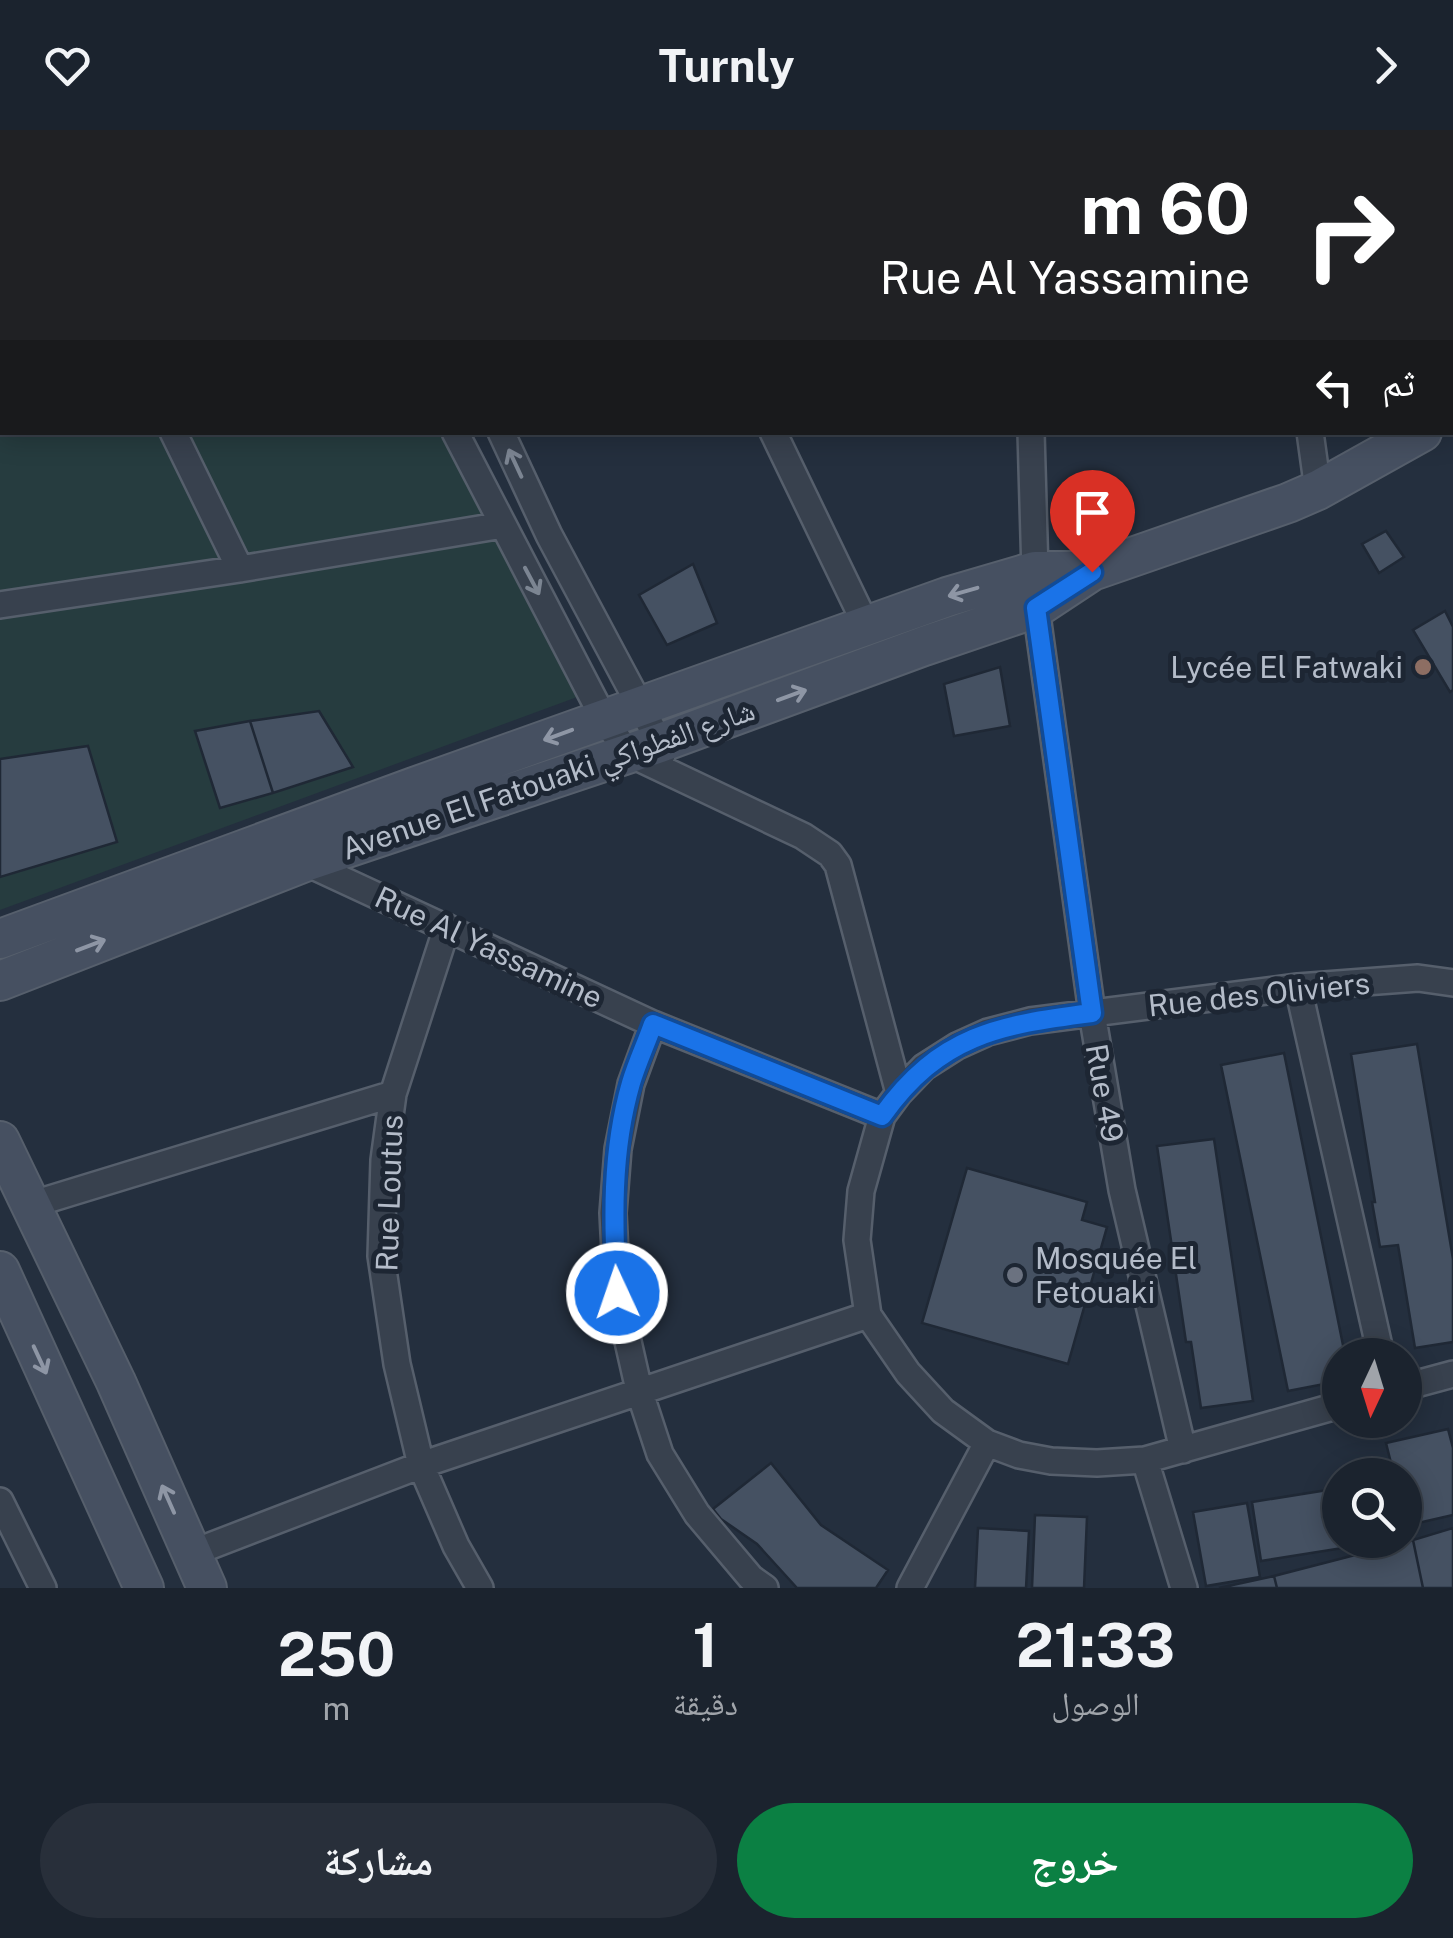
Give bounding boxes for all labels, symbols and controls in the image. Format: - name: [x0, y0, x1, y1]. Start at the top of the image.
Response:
- icon: heart: [40, 38, 95, 93]
- icon: forward: [1358, 38, 1413, 93]
- text: Turnly: [658, 39, 795, 92]
- text: 60 m: [1080, 167, 1250, 250]
- icon: right: [1285, 170, 1415, 300]
- text: Rue Al Yassamine: [880, 251, 1250, 304]
- icon: left: [1307, 360, 1362, 415]
- text: ثم: [1382, 360, 1415, 405]
- one-way arrow: [505, 449, 524, 479]
- pin: [1050, 470, 1135, 573]
- icon: arrive: [1065, 485, 1120, 540]
- one-way arrow: [523, 565, 542, 595]
- one-way arrow: [948, 584, 979, 602]
- place label: Lycée El Fatwaki: [1170, 649, 1403, 685]
- marker: Lycée El Fatwaki: [1412, 656, 1434, 678]
- one-way arrow: [776, 685, 807, 703]
- street label: Avenue El Fatouaki شارع الفطواكي: [337, 691, 761, 873]
- one-way arrow: [542, 728, 574, 746]
- street label: Rue Al Yassamine: [370, 879, 608, 1015]
- one-way arrow: [74, 935, 105, 953]
- street label: Rue des Oliviers: [1146, 964, 1372, 1024]
- street label: Rue 49: [1079, 1041, 1131, 1145]
- street label: Rue Loutus: [368, 1114, 410, 1272]
- place label: Mosquée El Fetouaki: [1035, 1240, 1197, 1310]
- position arrow: [565, 1241, 669, 1345]
- marker: Mosquée El Fetouaki: [1004, 1264, 1026, 1286]
- north arrow: [1322, 1338, 1422, 1438]
- map controls: [1322, 1338, 1422, 1558]
- one-way arrow: [32, 1344, 51, 1374]
- button: search: [1322, 1458, 1422, 1558]
- one-way arrow: [158, 1484, 176, 1515]
- text: 1: [693, 1610, 718, 1681]
- text: 21:33: [1016, 1610, 1175, 1681]
- text: 250: [278, 1619, 395, 1690]
- text: دقيقة: [673, 1685, 738, 1722]
- text: الوصول: [1051, 1685, 1140, 1722]
- text: m: [323, 1690, 350, 1727]
- button: مشاركة: [40, 1803, 717, 1918]
- button: خروج: [737, 1803, 1413, 1918]

